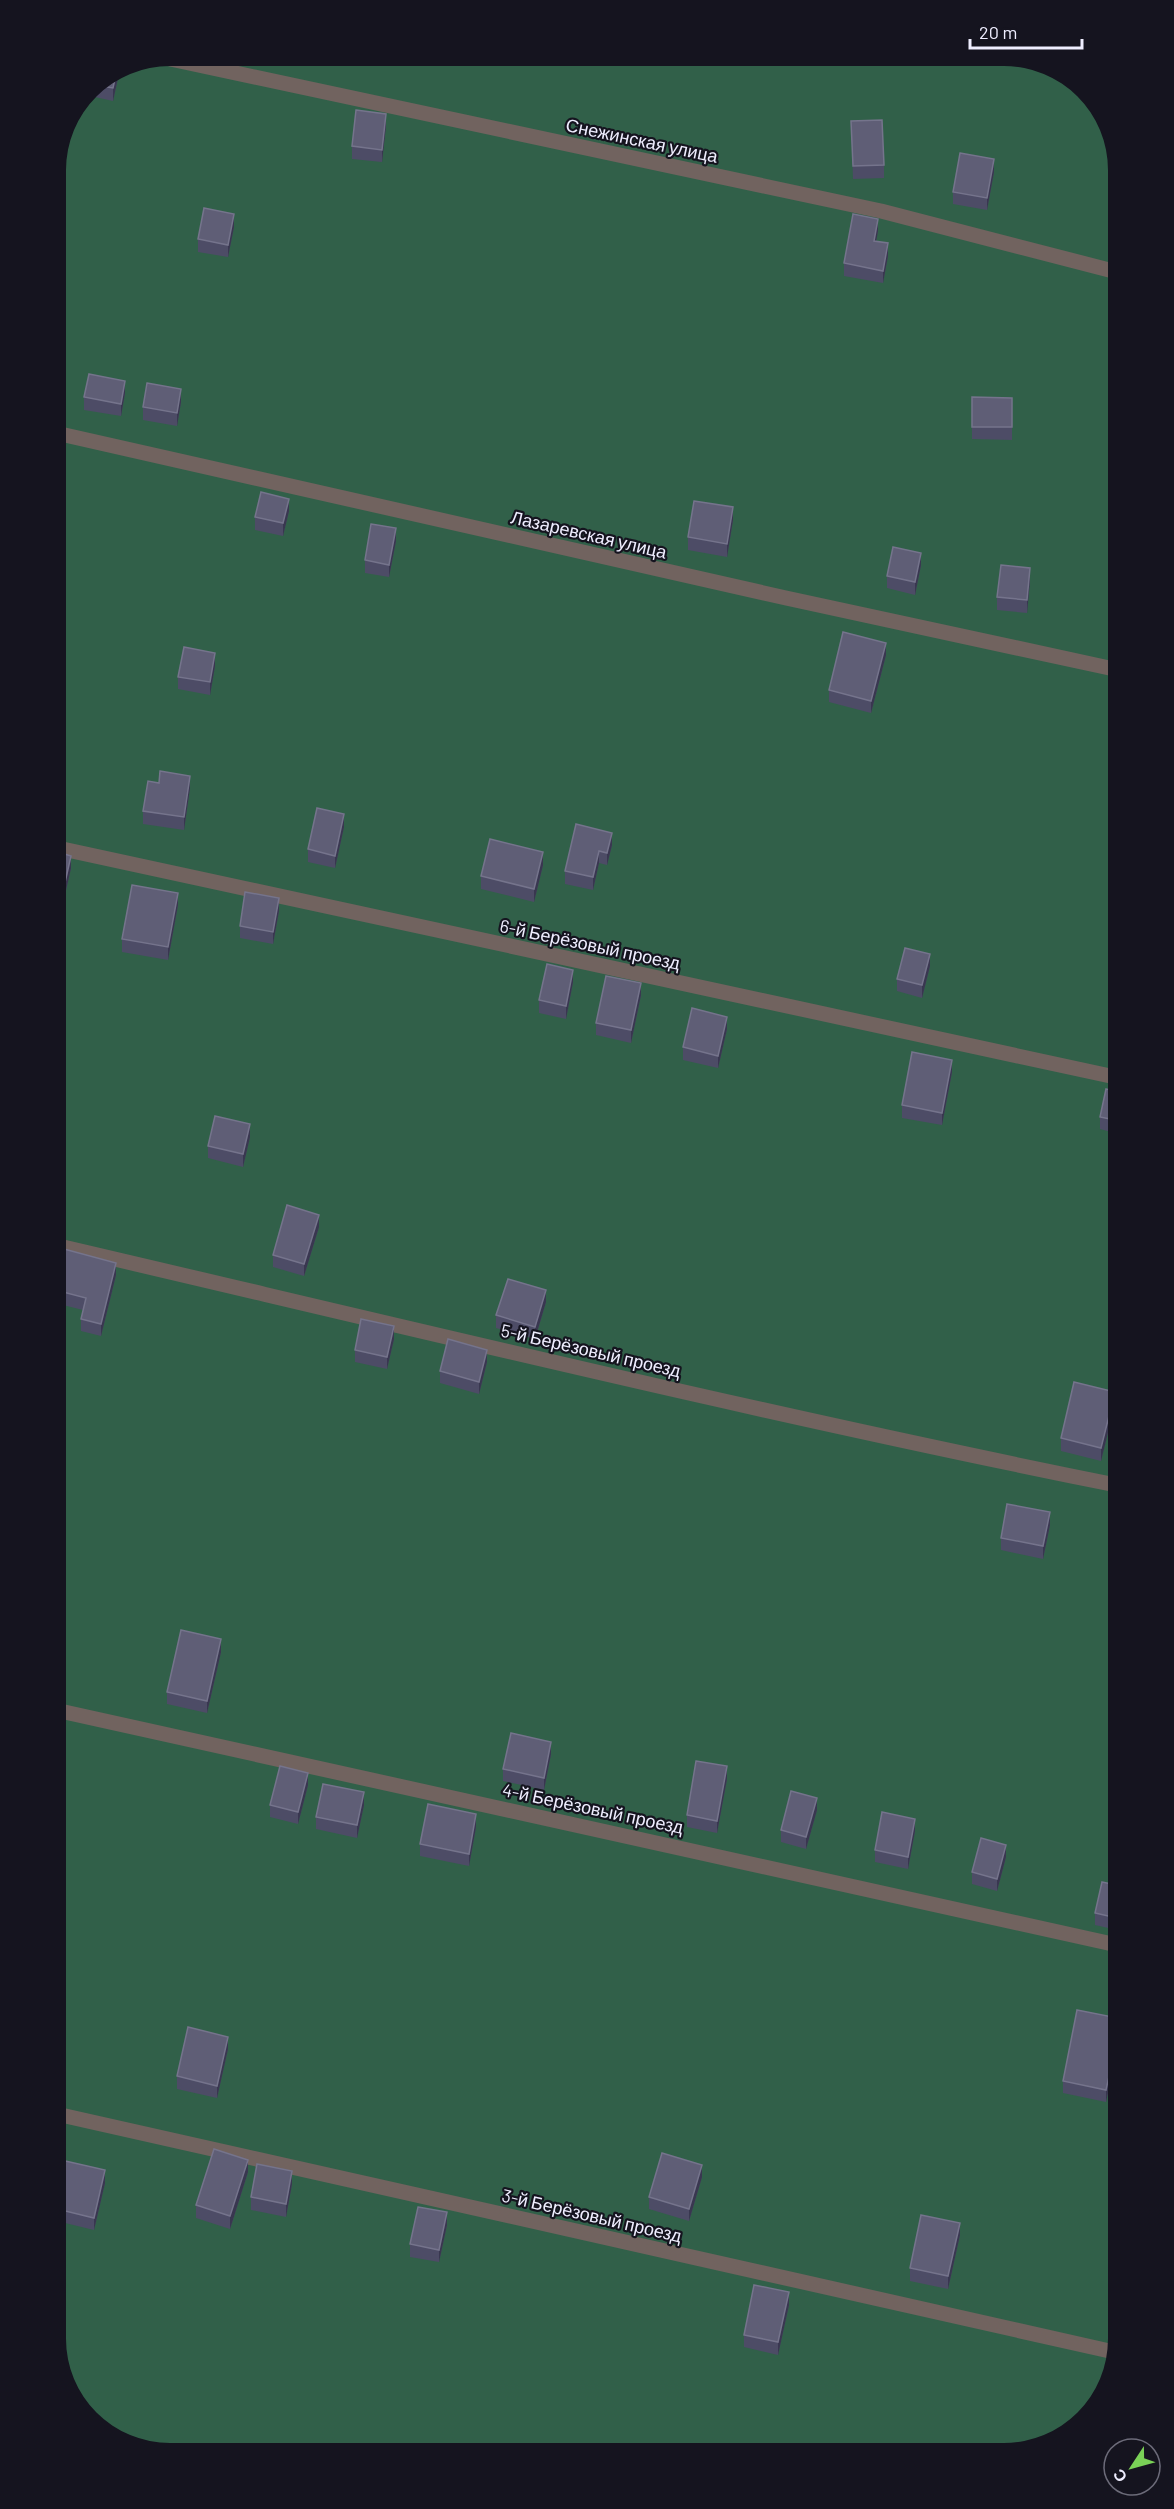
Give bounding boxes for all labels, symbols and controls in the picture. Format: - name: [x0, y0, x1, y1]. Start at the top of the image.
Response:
- scale bar: [970, 12, 1082, 50]
- text: 20 m: [979, 21, 1017, 43]
- street label: Снежинская улица: [564, 113, 721, 167]
- street label: Лазаревская улица: [509, 505, 670, 563]
- street label: 6-й Берёзовый проезд: [498, 914, 683, 974]
- street label: 5-й Берёзовый проезд: [499, 1319, 684, 1382]
- street label: 4-й Берёзовый проезд: [500, 1778, 686, 1838]
- street label: 3-й Берёзовый проезд: [500, 2184, 685, 2247]
- north arrow: [1102, 2437, 1162, 2497]
- text: С: [1108, 2465, 1131, 2486]

